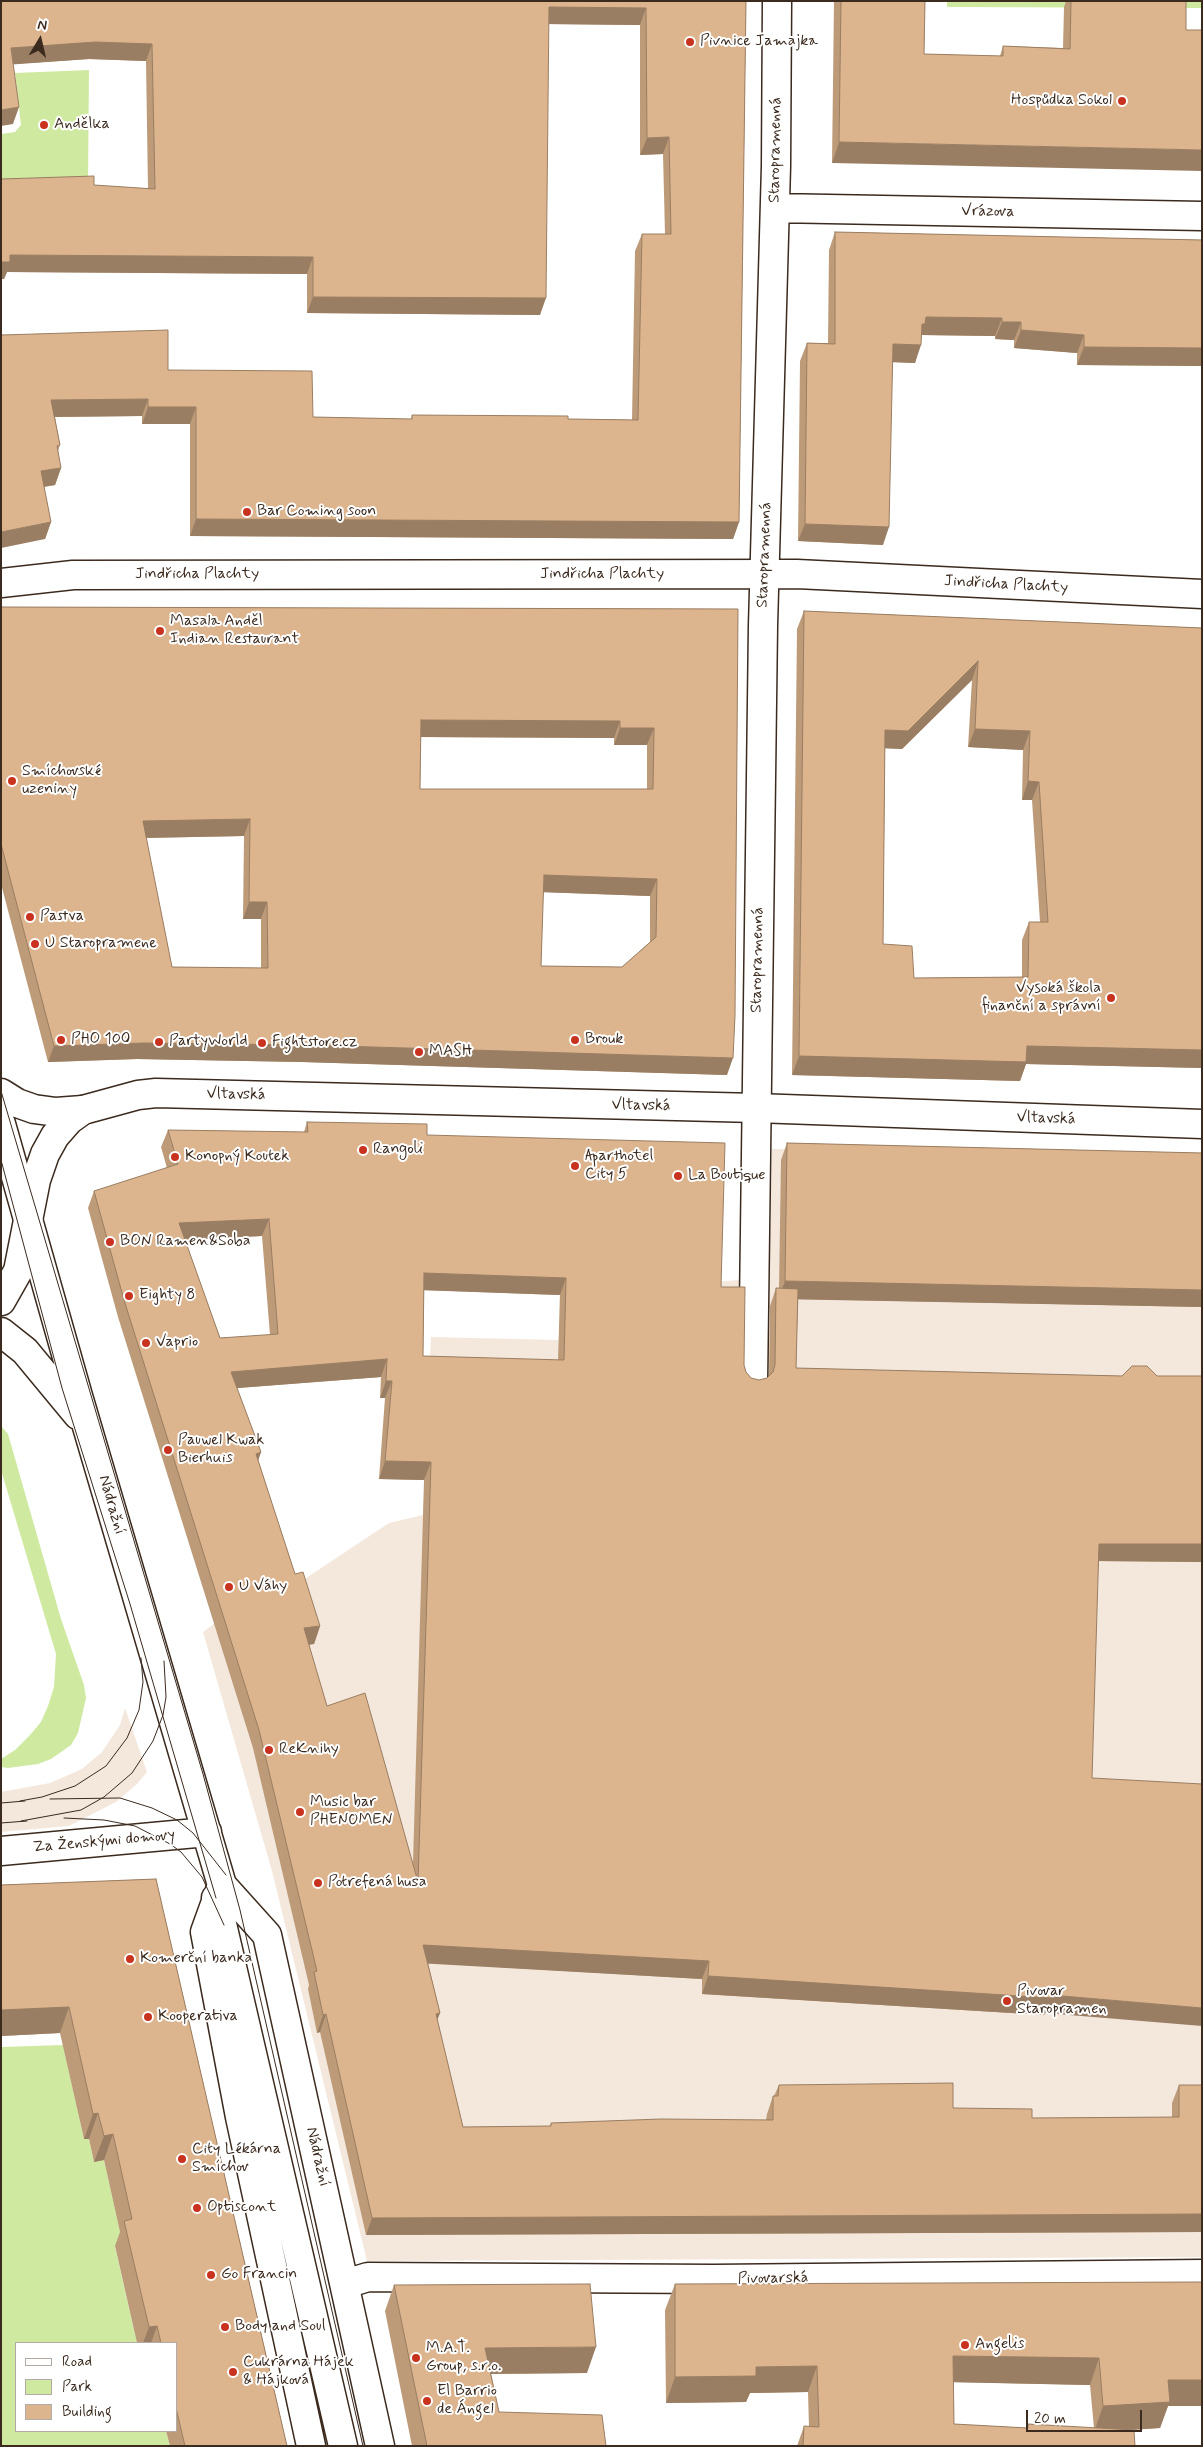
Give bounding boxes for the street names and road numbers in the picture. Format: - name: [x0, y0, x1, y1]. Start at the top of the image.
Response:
- street label: Staropramenná: [765, 97, 787, 203]
- street label: Vrázova: [961, 202, 1015, 222]
- street label: Staropramenná: [754, 502, 776, 608]
- street label: Jindřicha Plachty: [135, 565, 259, 585]
- street label: Jindřicha Plachty: [540, 565, 664, 585]
- street label: Jindřicha Plachty: [944, 572, 1068, 598]
- street label: Staropramenná: [747, 907, 769, 1013]
- street label: Vltavská: [206, 1085, 266, 1105]
- street label: Vltavská: [611, 1096, 671, 1116]
- street label: Vltavská: [1016, 1108, 1076, 1130]
- street label: Nádražní: [93, 1473, 129, 1537]
- street label: Za Ženskými domovy: [32, 1826, 176, 1858]
- street label: Nádražní: [301, 2125, 333, 2189]
- street label: Pivovarská: [737, 2269, 809, 2289]

